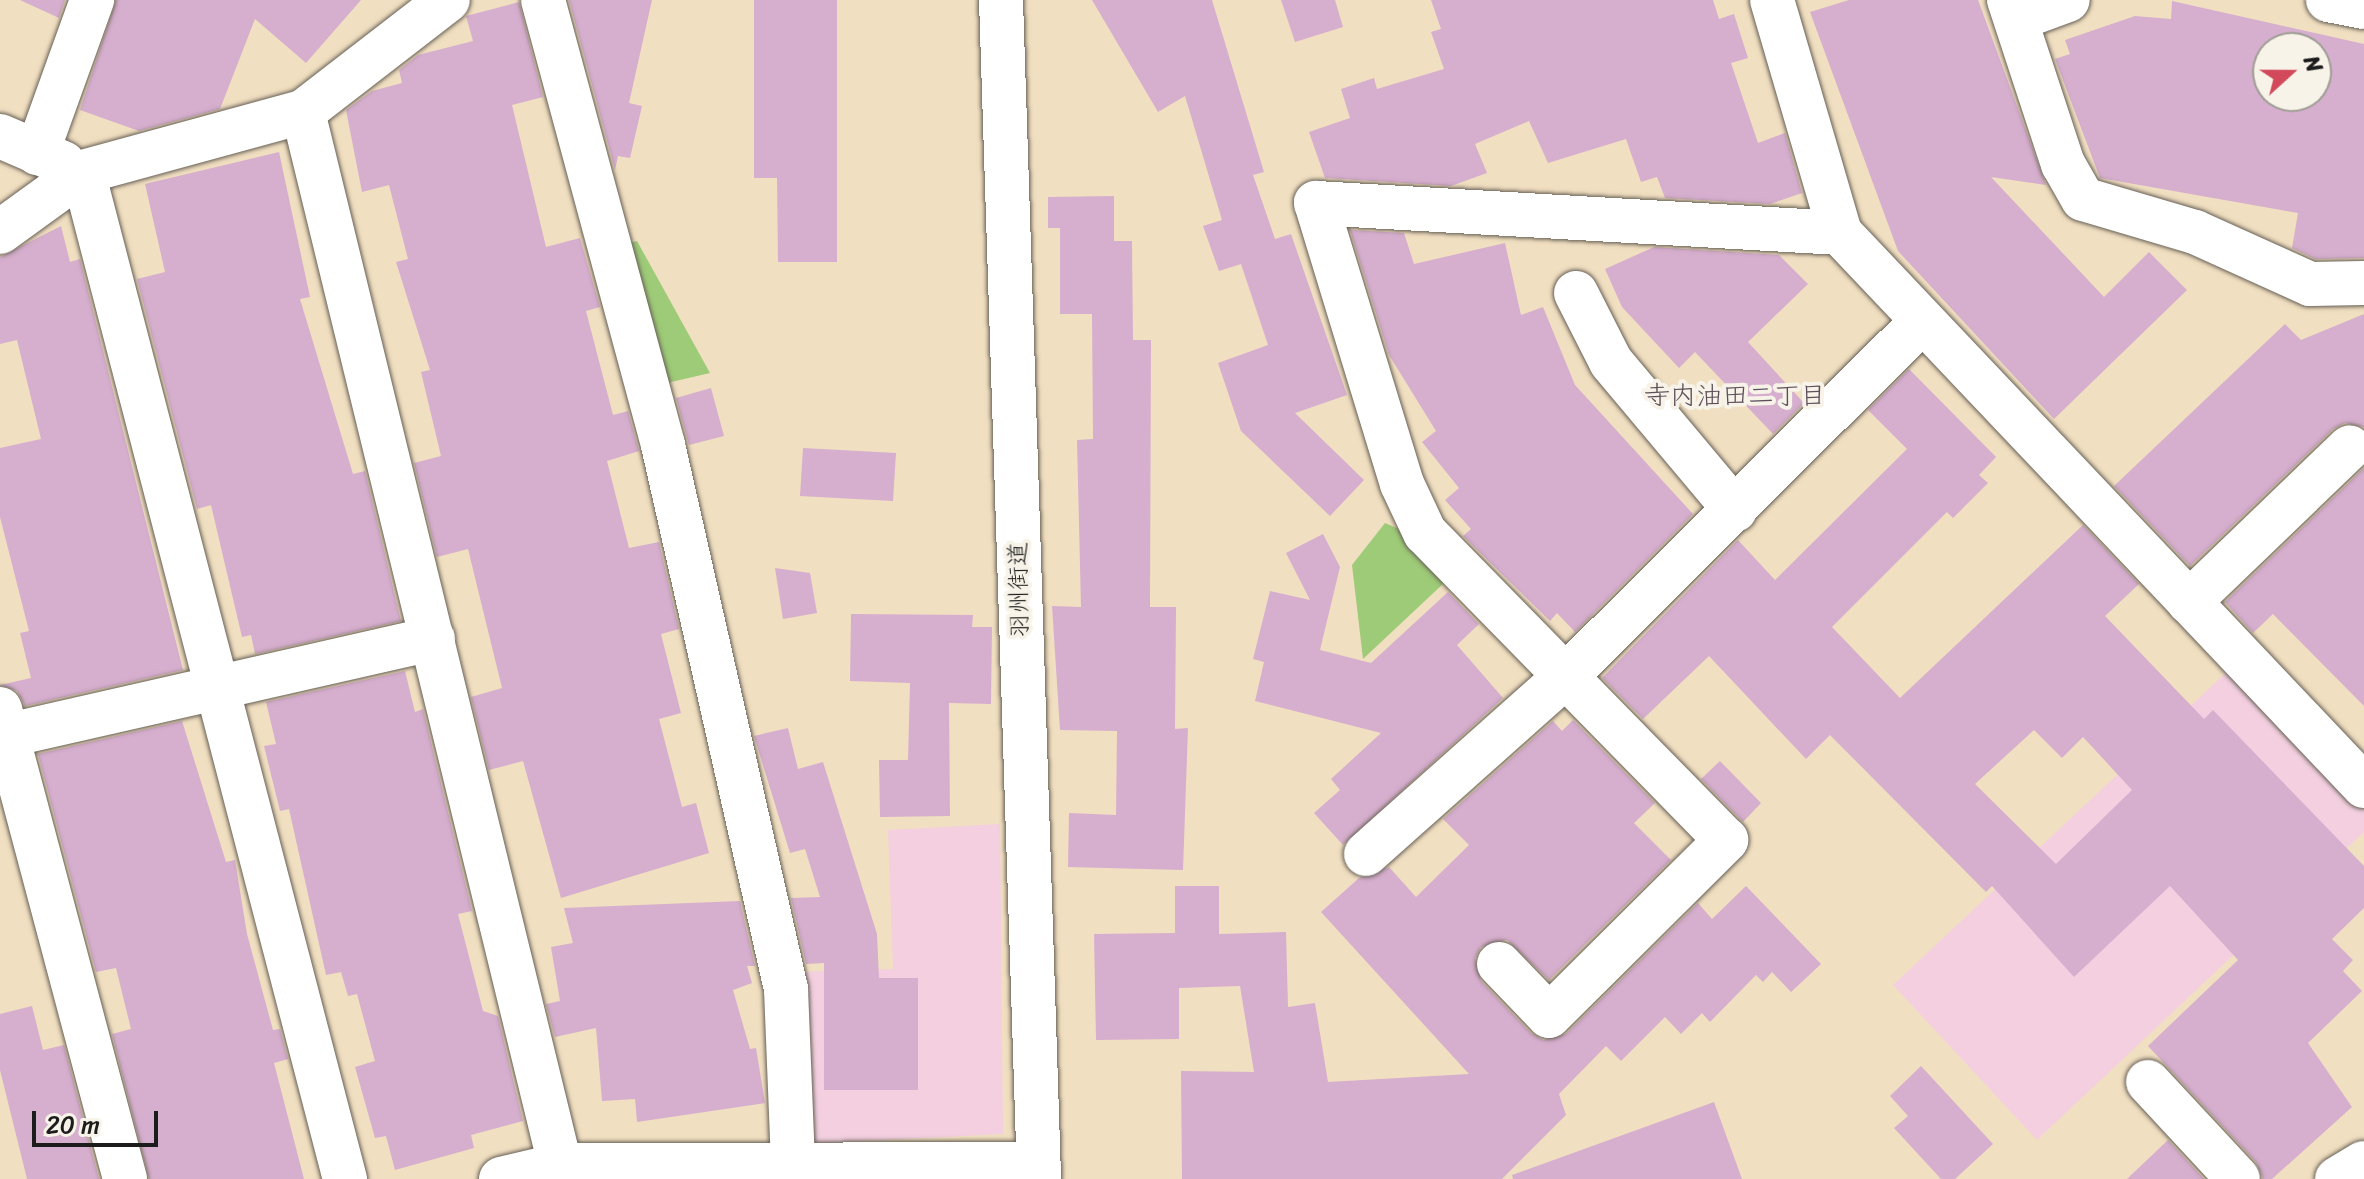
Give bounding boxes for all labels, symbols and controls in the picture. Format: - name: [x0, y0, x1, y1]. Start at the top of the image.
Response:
- north arrow: [2252, 32, 2332, 112]
- text: N: [2292, 50, 2334, 78]
- district label: 寺内油田二丁目: [1644, 380, 1826, 412]
- street label: 羽州街道: [1004, 542, 1034, 638]
- scale bar: [36, 1095, 162, 1145]
- text: 20 m: [46, 1104, 100, 1146]

